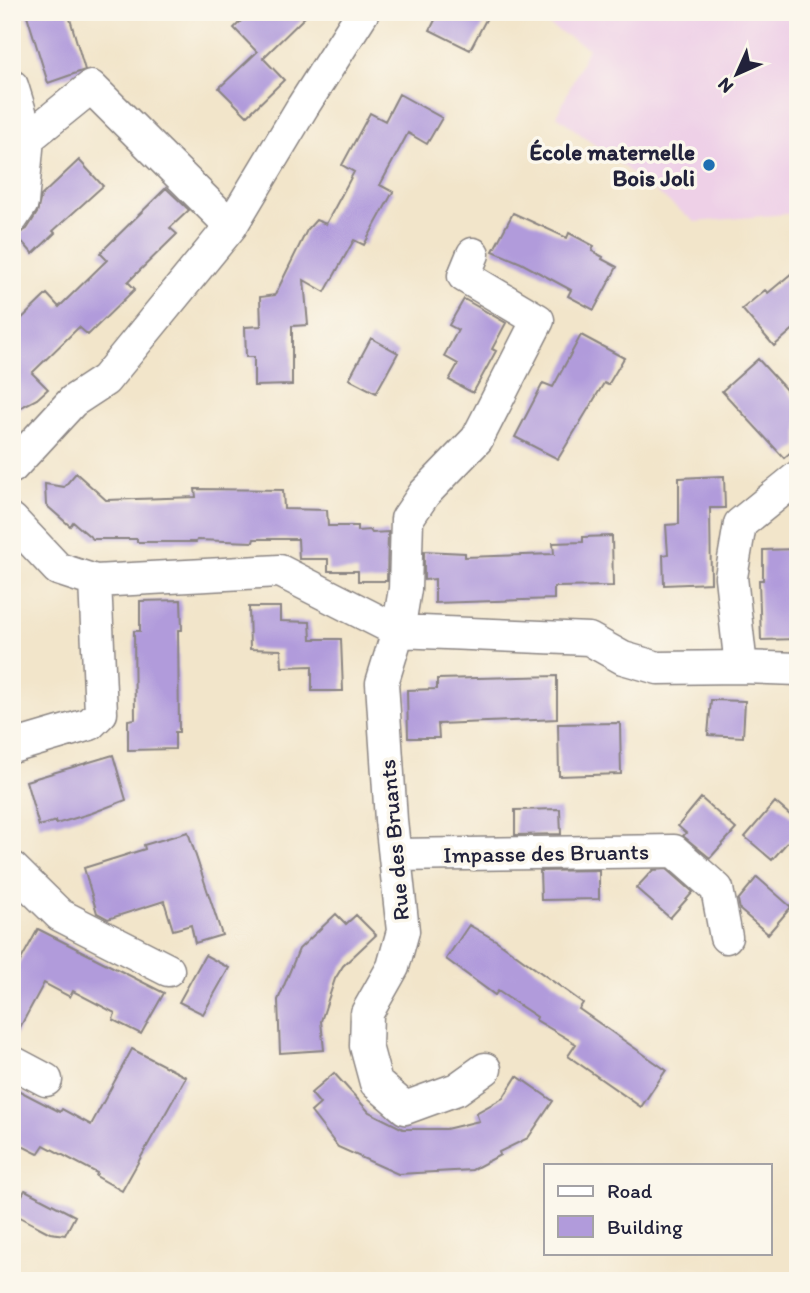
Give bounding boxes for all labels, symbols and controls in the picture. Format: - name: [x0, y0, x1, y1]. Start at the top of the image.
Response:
- north arrow: [702, 38, 772, 108]
- text: N: [713, 73, 738, 98]
- place label: École maternelle Bois Joli: [529, 138, 695, 192]
- marker: École maternelle Bois Joli: [701, 157, 717, 173]
- street label: Rue des Bruants: [373, 758, 415, 922]
- street label: Impasse des Bruants: [443, 837, 649, 869]
- legend: [544, 1164, 772, 1254]
- text: Road: [607, 1178, 653, 1203]
- text: Building: [607, 1214, 683, 1239]

